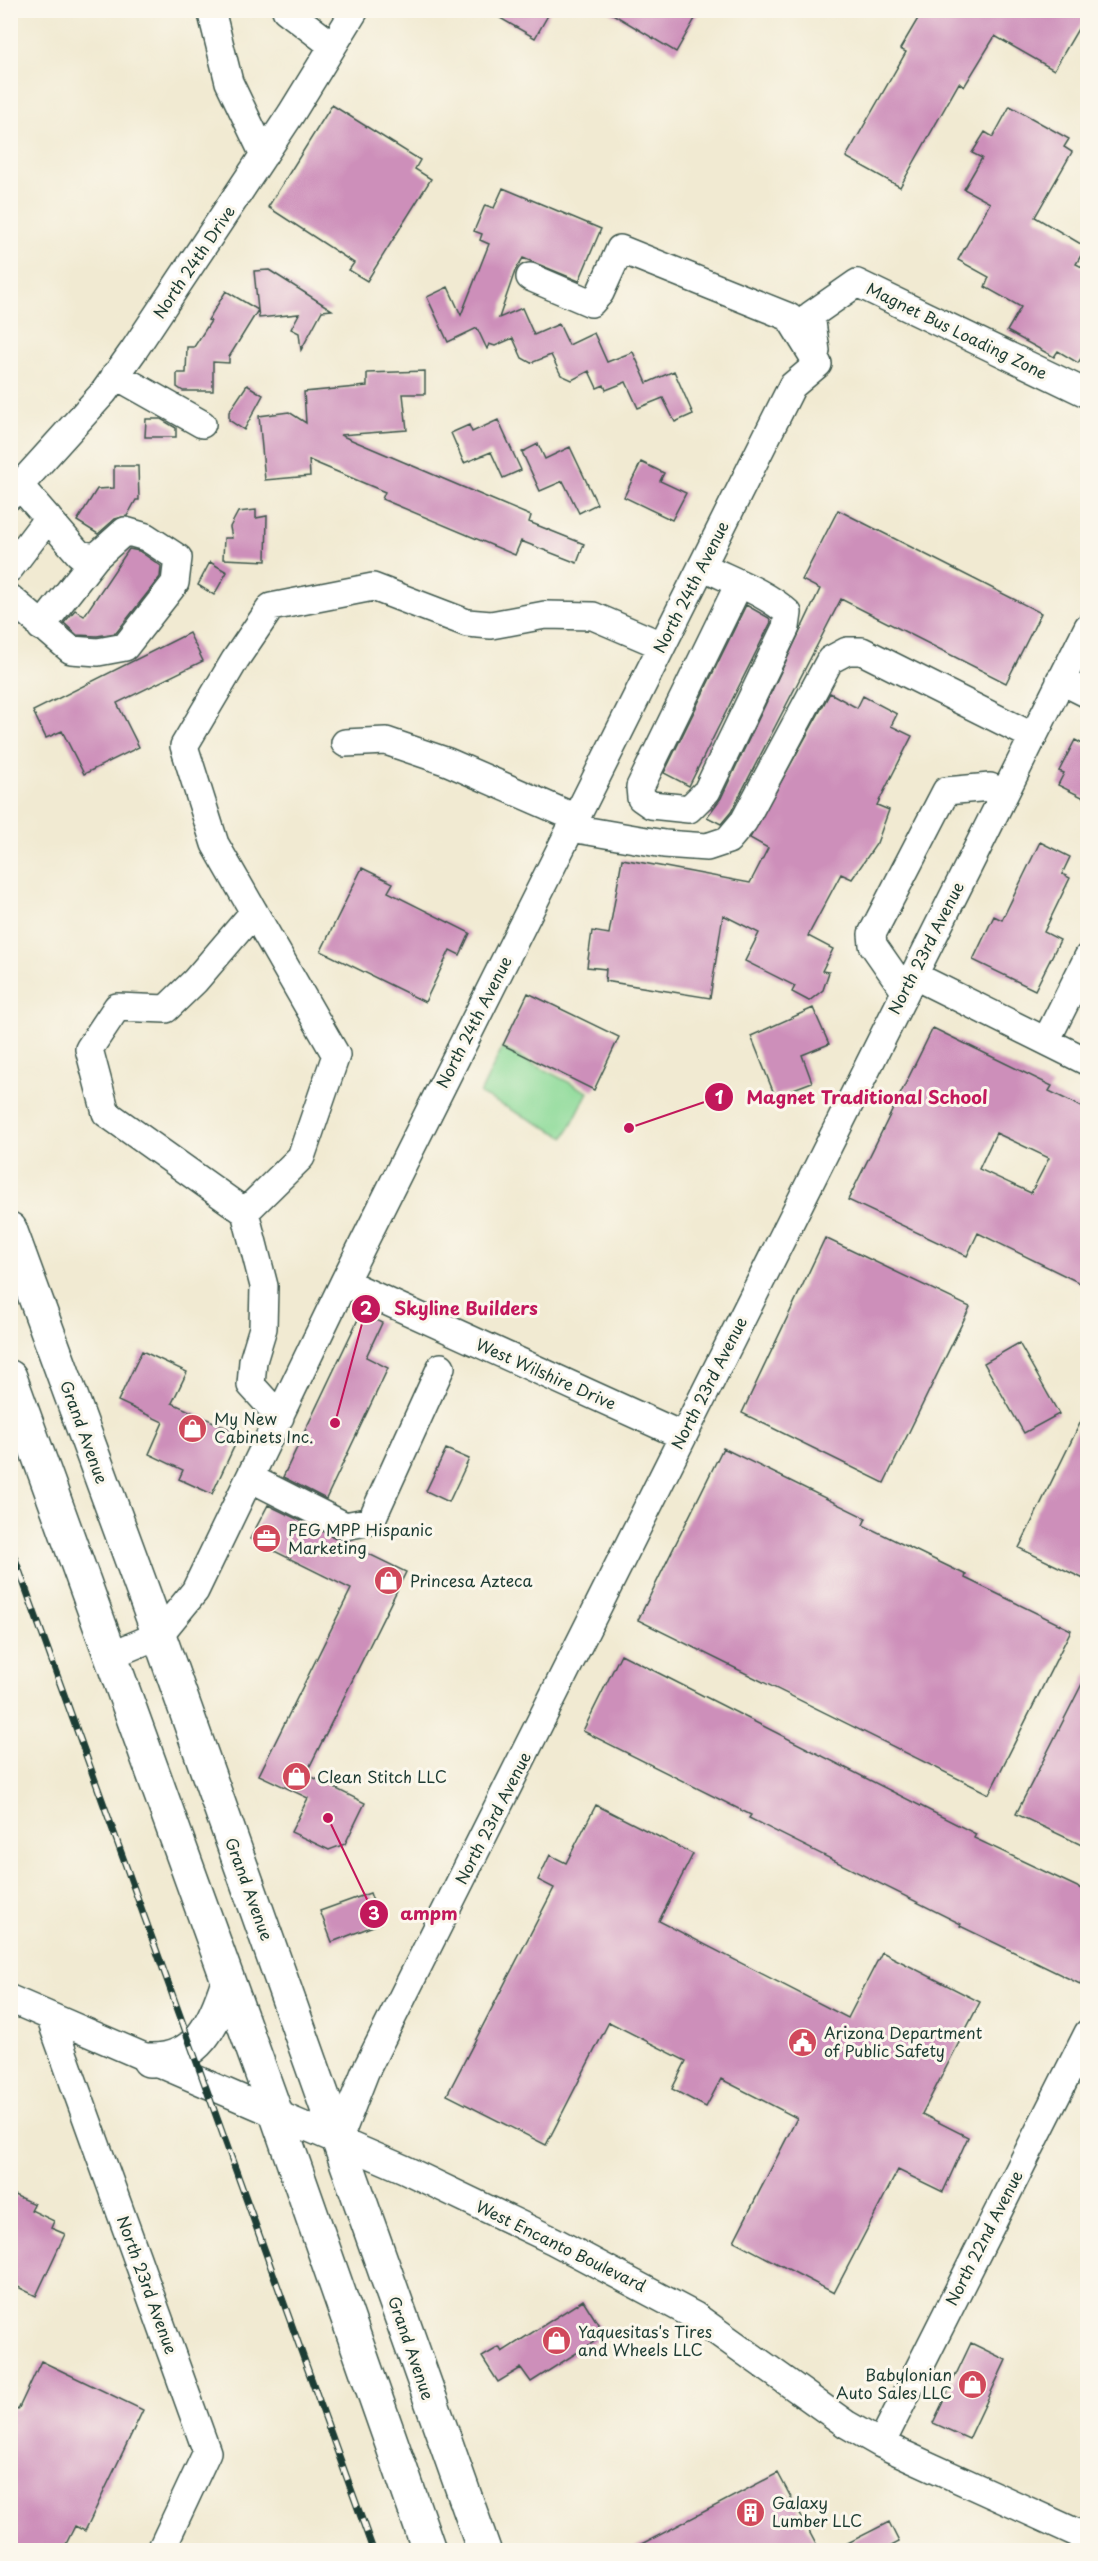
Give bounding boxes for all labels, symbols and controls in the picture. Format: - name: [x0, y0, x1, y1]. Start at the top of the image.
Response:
- street label: North 24th Drive: [146, 200, 240, 323]
- street label: Magnet Bus Loading Zone: [863, 276, 1052, 384]
- street label: North 24th Avenue: [646, 516, 734, 657]
- street label: North 23rd Avenue: [881, 877, 969, 1018]
- street label: North 24th Avenue: [429, 951, 517, 1092]
- callout: Magnet Traditional School: [704, 1079, 1000, 1115]
- text: 1: [715, 1083, 724, 1110]
- text: Magnet Traditional School: [747, 1083, 987, 1110]
- callout: Skyline Builders: [351, 1291, 551, 1327]
- text: 2: [360, 1294, 373, 1321]
- text: Skyline Builders: [394, 1294, 538, 1321]
- street label: North 23rd Avenue: [664, 1312, 752, 1453]
- street label: West Wilshire Drive: [473, 1331, 620, 1415]
- street label: Grand Avenue: [55, 1377, 115, 1487]
- place label: My New Cabinets Inc.: [214, 1406, 313, 1448]
- shop icon: My New Cabinets Inc.: [177, 1412, 209, 1444]
- place label: PEG MPP Hispanic Marketing: [288, 1517, 433, 1559]
- office icon: PEG MPP Hispanic Marketing: [251, 1523, 283, 1555]
- shop icon: Princesa Azteca: [373, 1565, 405, 1597]
- place label: Princesa Azteca: [410, 1568, 532, 1592]
- street label: North 23rd Avenue: [448, 1747, 536, 1888]
- shop icon: Clean Stitch LLC: [280, 1761, 312, 1793]
- place label: Clean Stitch LLC: [317, 1764, 447, 1788]
- street label: Grand Avenue: [220, 1834, 280, 1944]
- callout: ampm: [359, 1896, 470, 1932]
- text: 3: [368, 1899, 380, 1926]
- text: ampm: [400, 1899, 458, 1926]
- place label: Arizona Department of Public Safety: [824, 2020, 983, 2062]
- public building icon: Arizona Department of Public Safety: [787, 2026, 819, 2058]
- street label: North 22nd Avenue: [939, 2166, 1028, 2309]
- street label: West Encanto Boulevard: [472, 2193, 651, 2297]
- street label: North 23rd Avenue: [112, 2212, 184, 2358]
- street label: Grand Avenue: [383, 2293, 441, 2403]
- place label: Yaquesitas's Tires and Wheels LLC: [578, 2319, 712, 2361]
- shop icon: Yaquesitas's Tires and Wheels LLC: [541, 2325, 573, 2357]
- place label: Babylonian Auto Sales LLC: [836, 2362, 952, 2404]
- shop icon: Babylonian Auto Sales LLC: [957, 2368, 989, 2400]
- place label: Galaxy Lumber LLC: [772, 2490, 862, 2532]
- building icon: Galaxy Lumber LLC: [735, 2496, 767, 2528]

